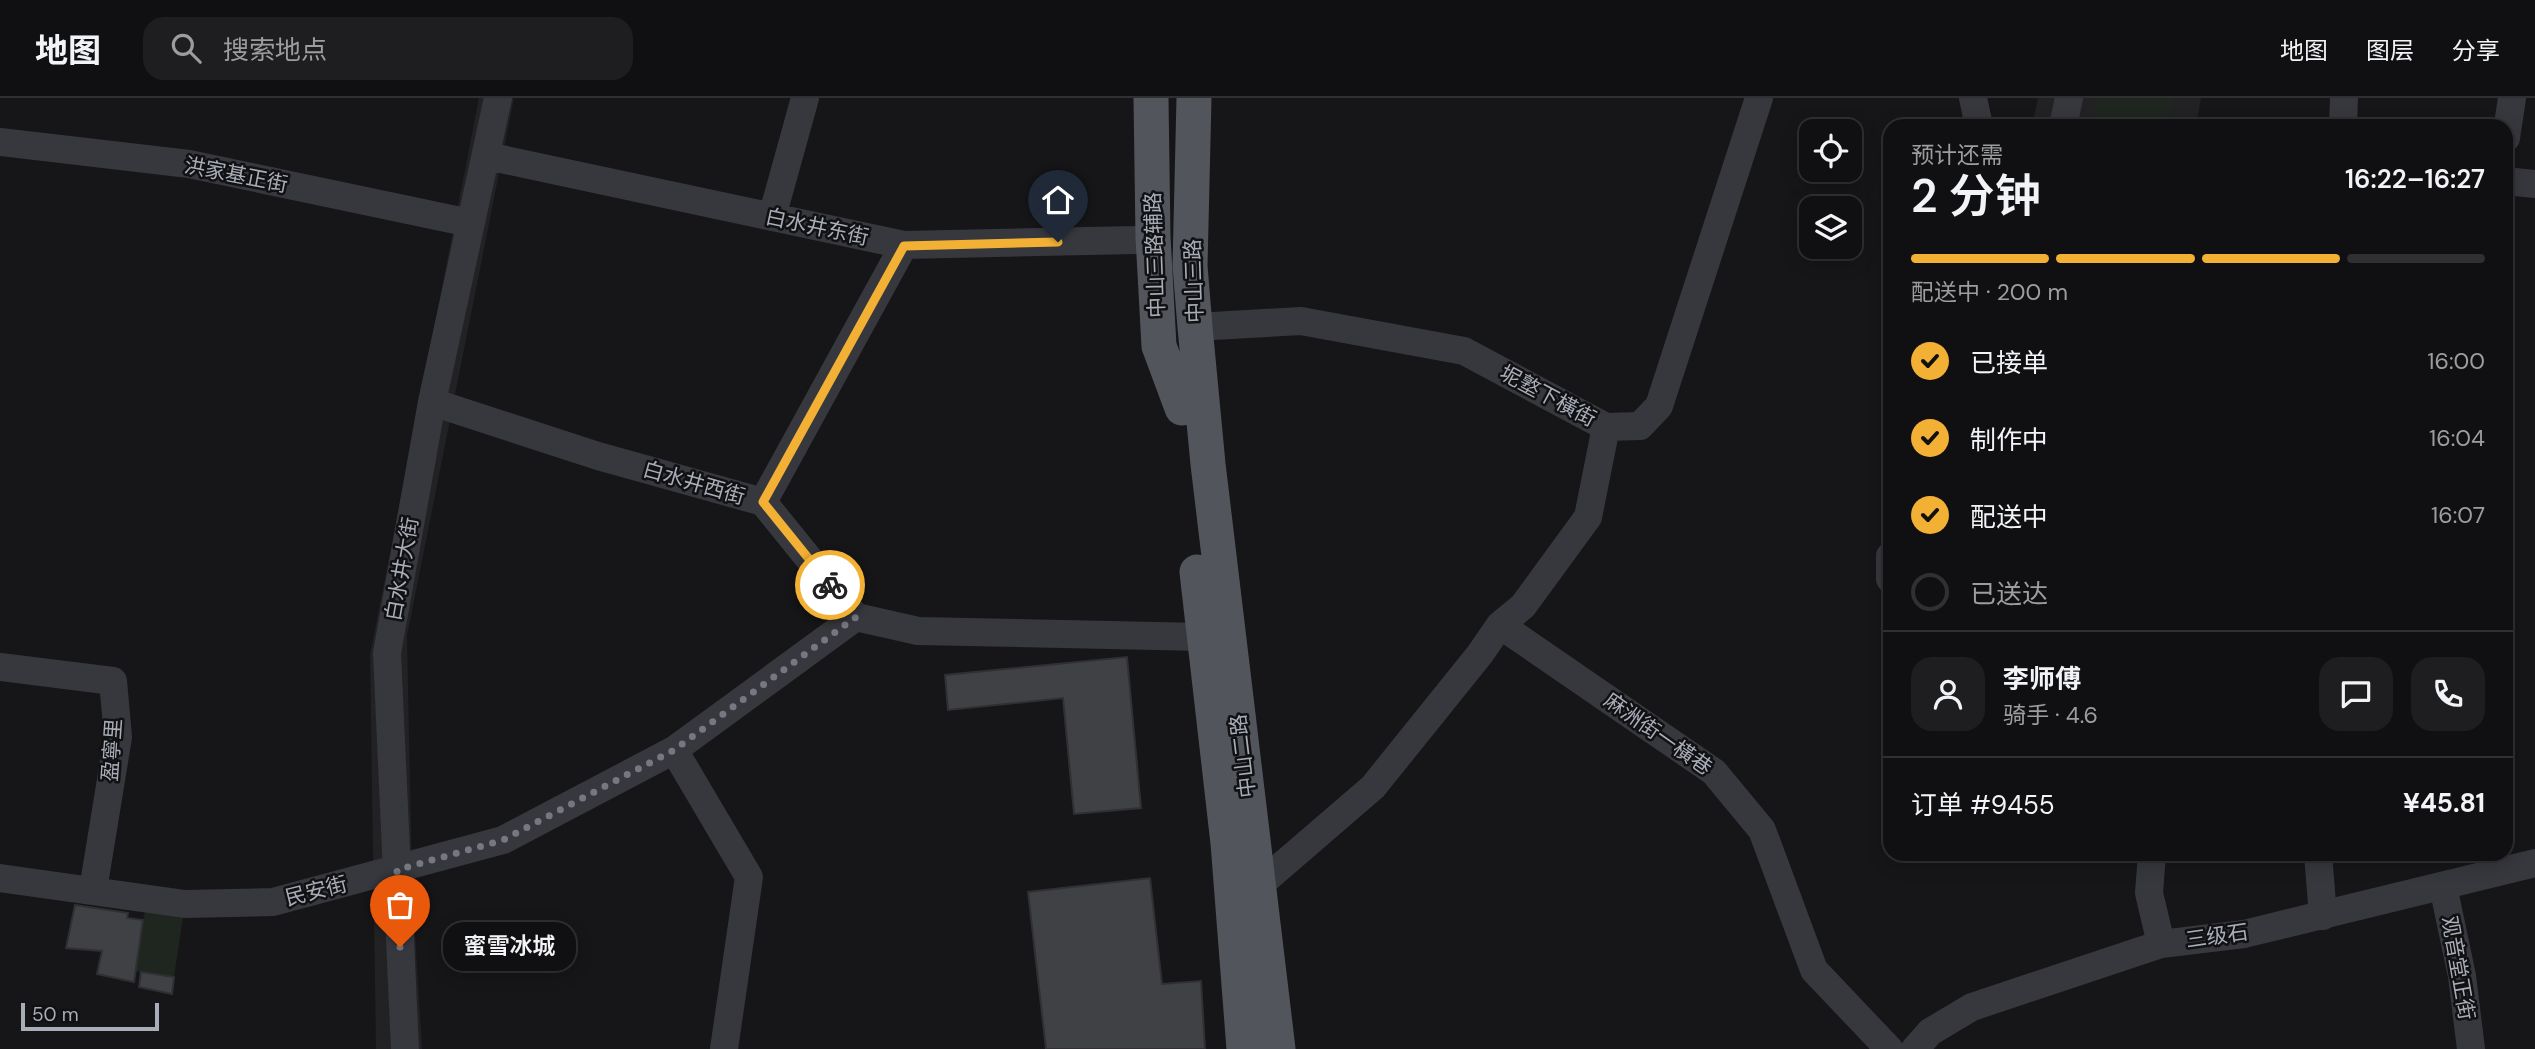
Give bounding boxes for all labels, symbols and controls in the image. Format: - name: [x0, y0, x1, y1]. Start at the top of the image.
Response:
- search box: [143, 17, 633, 80]
- text: 地图: [35, 29, 101, 72]
- icon: search: [167, 29, 205, 67]
- text: 搜索地点: [223, 33, 327, 67]
- text: 地图: [2280, 35, 2328, 66]
- text: 图层: [2366, 35, 2414, 66]
- text: 分享: [2452, 35, 2500, 66]
- map controls: [1799, 119, 1862, 259]
- button: locate: [1799, 119, 1862, 182]
- text: 预计还需: [1911, 140, 2003, 170]
- street label: 洪家基正街: [182, 151, 290, 199]
- text: 16:22–16:27: [2345, 162, 2485, 196]
- text: 2 分钟: [1911, 166, 2041, 226]
- pin: [1028, 170, 1088, 242]
- icon: home: [1039, 181, 1077, 219]
- street label: 中山三路辅路: [1139, 192, 1171, 318]
- button: layers: [1799, 196, 1862, 259]
- street label: 白水井东街: [763, 202, 871, 252]
- street label: 中山三路: [1179, 239, 1209, 323]
- text: 配送中 · 200 m: [1911, 277, 2068, 307]
- icon: check: [1911, 342, 1949, 380]
- text: 已接单: [1970, 346, 2048, 380]
- text: 16:00: [2427, 346, 2485, 376]
- street label: 坭墪下橫街: [1495, 359, 1601, 433]
- icon: check: [1911, 419, 1949, 457]
- text: 制作中: [1970, 423, 2048, 457]
- text: 16:04: [2429, 423, 2485, 453]
- street label: 白水井西街: [640, 455, 748, 511]
- icon: check: [1911, 496, 1949, 534]
- text: 配送中: [1970, 500, 2048, 534]
- text: 16:07: [2431, 500, 2485, 530]
- street label: 白水井大街: [379, 515, 425, 623]
- courier: [795, 550, 865, 620]
- icon: bike: [811, 566, 849, 604]
- text: 已送达: [1970, 577, 2048, 611]
- button: person: [1911, 657, 1985, 731]
- button: chat: [2319, 657, 2393, 731]
- button: phone: [2411, 657, 2485, 731]
- text: 李师傅: [2003, 662, 2081, 696]
- street label: 麻洲街一橫巷: [1598, 686, 1718, 782]
- text: 骑手 · 4.6: [2003, 700, 2098, 730]
- street label: 中山二路: [1224, 713, 1262, 799]
- street label: 盈寧里: [96, 718, 128, 782]
- text: ¥45.81: [2403, 786, 2485, 820]
- text: 订单 #9455: [1911, 788, 2055, 822]
- street label: 民安街: [282, 870, 350, 912]
- pin: [370, 875, 430, 947]
- icon: bag: [381, 886, 419, 924]
- street label: 观音堂正街: [2435, 914, 2481, 1022]
- street label: 三级石: [2184, 918, 2250, 954]
- callout: 蜜雪冰城: [442, 922, 575, 972]
- text: 蜜雪冰城: [464, 931, 556, 961]
- scale bar: [21, 1000, 159, 1032]
- text: 50 m: [32, 1002, 79, 1027]

